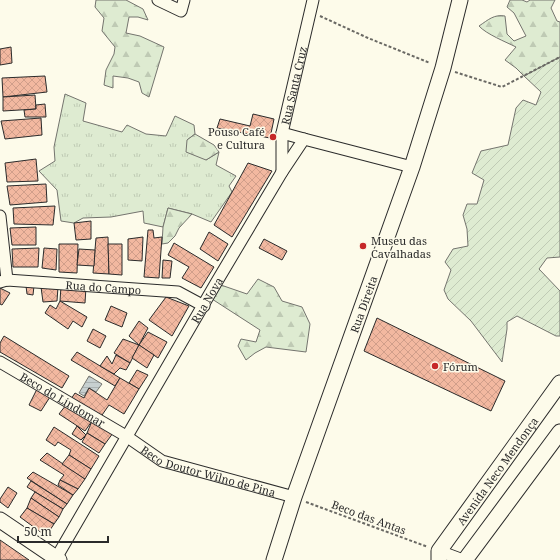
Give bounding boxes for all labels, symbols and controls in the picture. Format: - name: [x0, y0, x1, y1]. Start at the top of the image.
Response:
- street label: Rua Santa Cruz: [277, 45, 310, 126]
- place label: Pouso Café e Cultura: [208, 124, 265, 152]
- marker: Pouso Café e Cultura: [268, 132, 278, 142]
- place label: Museu das Cavalhadas: [371, 233, 431, 261]
- marker: Museu das Cavalhadas: [358, 241, 368, 251]
- street label: Rua Nova: [187, 274, 225, 325]
- street label: Rua Direita: [346, 274, 380, 335]
- street label: Rua do Campo: [65, 277, 142, 297]
- place label: Fórum: [443, 359, 479, 374]
- marker: Fórum: [430, 361, 440, 371]
- street label: Beco do Lindomar: [18, 368, 109, 430]
- street label: Avenida Neco Mendonça: [453, 414, 541, 528]
- street label: Beco Doutor Wilno de Pina: [138, 441, 278, 499]
- street label: Beco das Antas: [330, 497, 408, 537]
- scale bar: [18, 518, 108, 544]
- text: 50 m: [24, 523, 52, 540]

